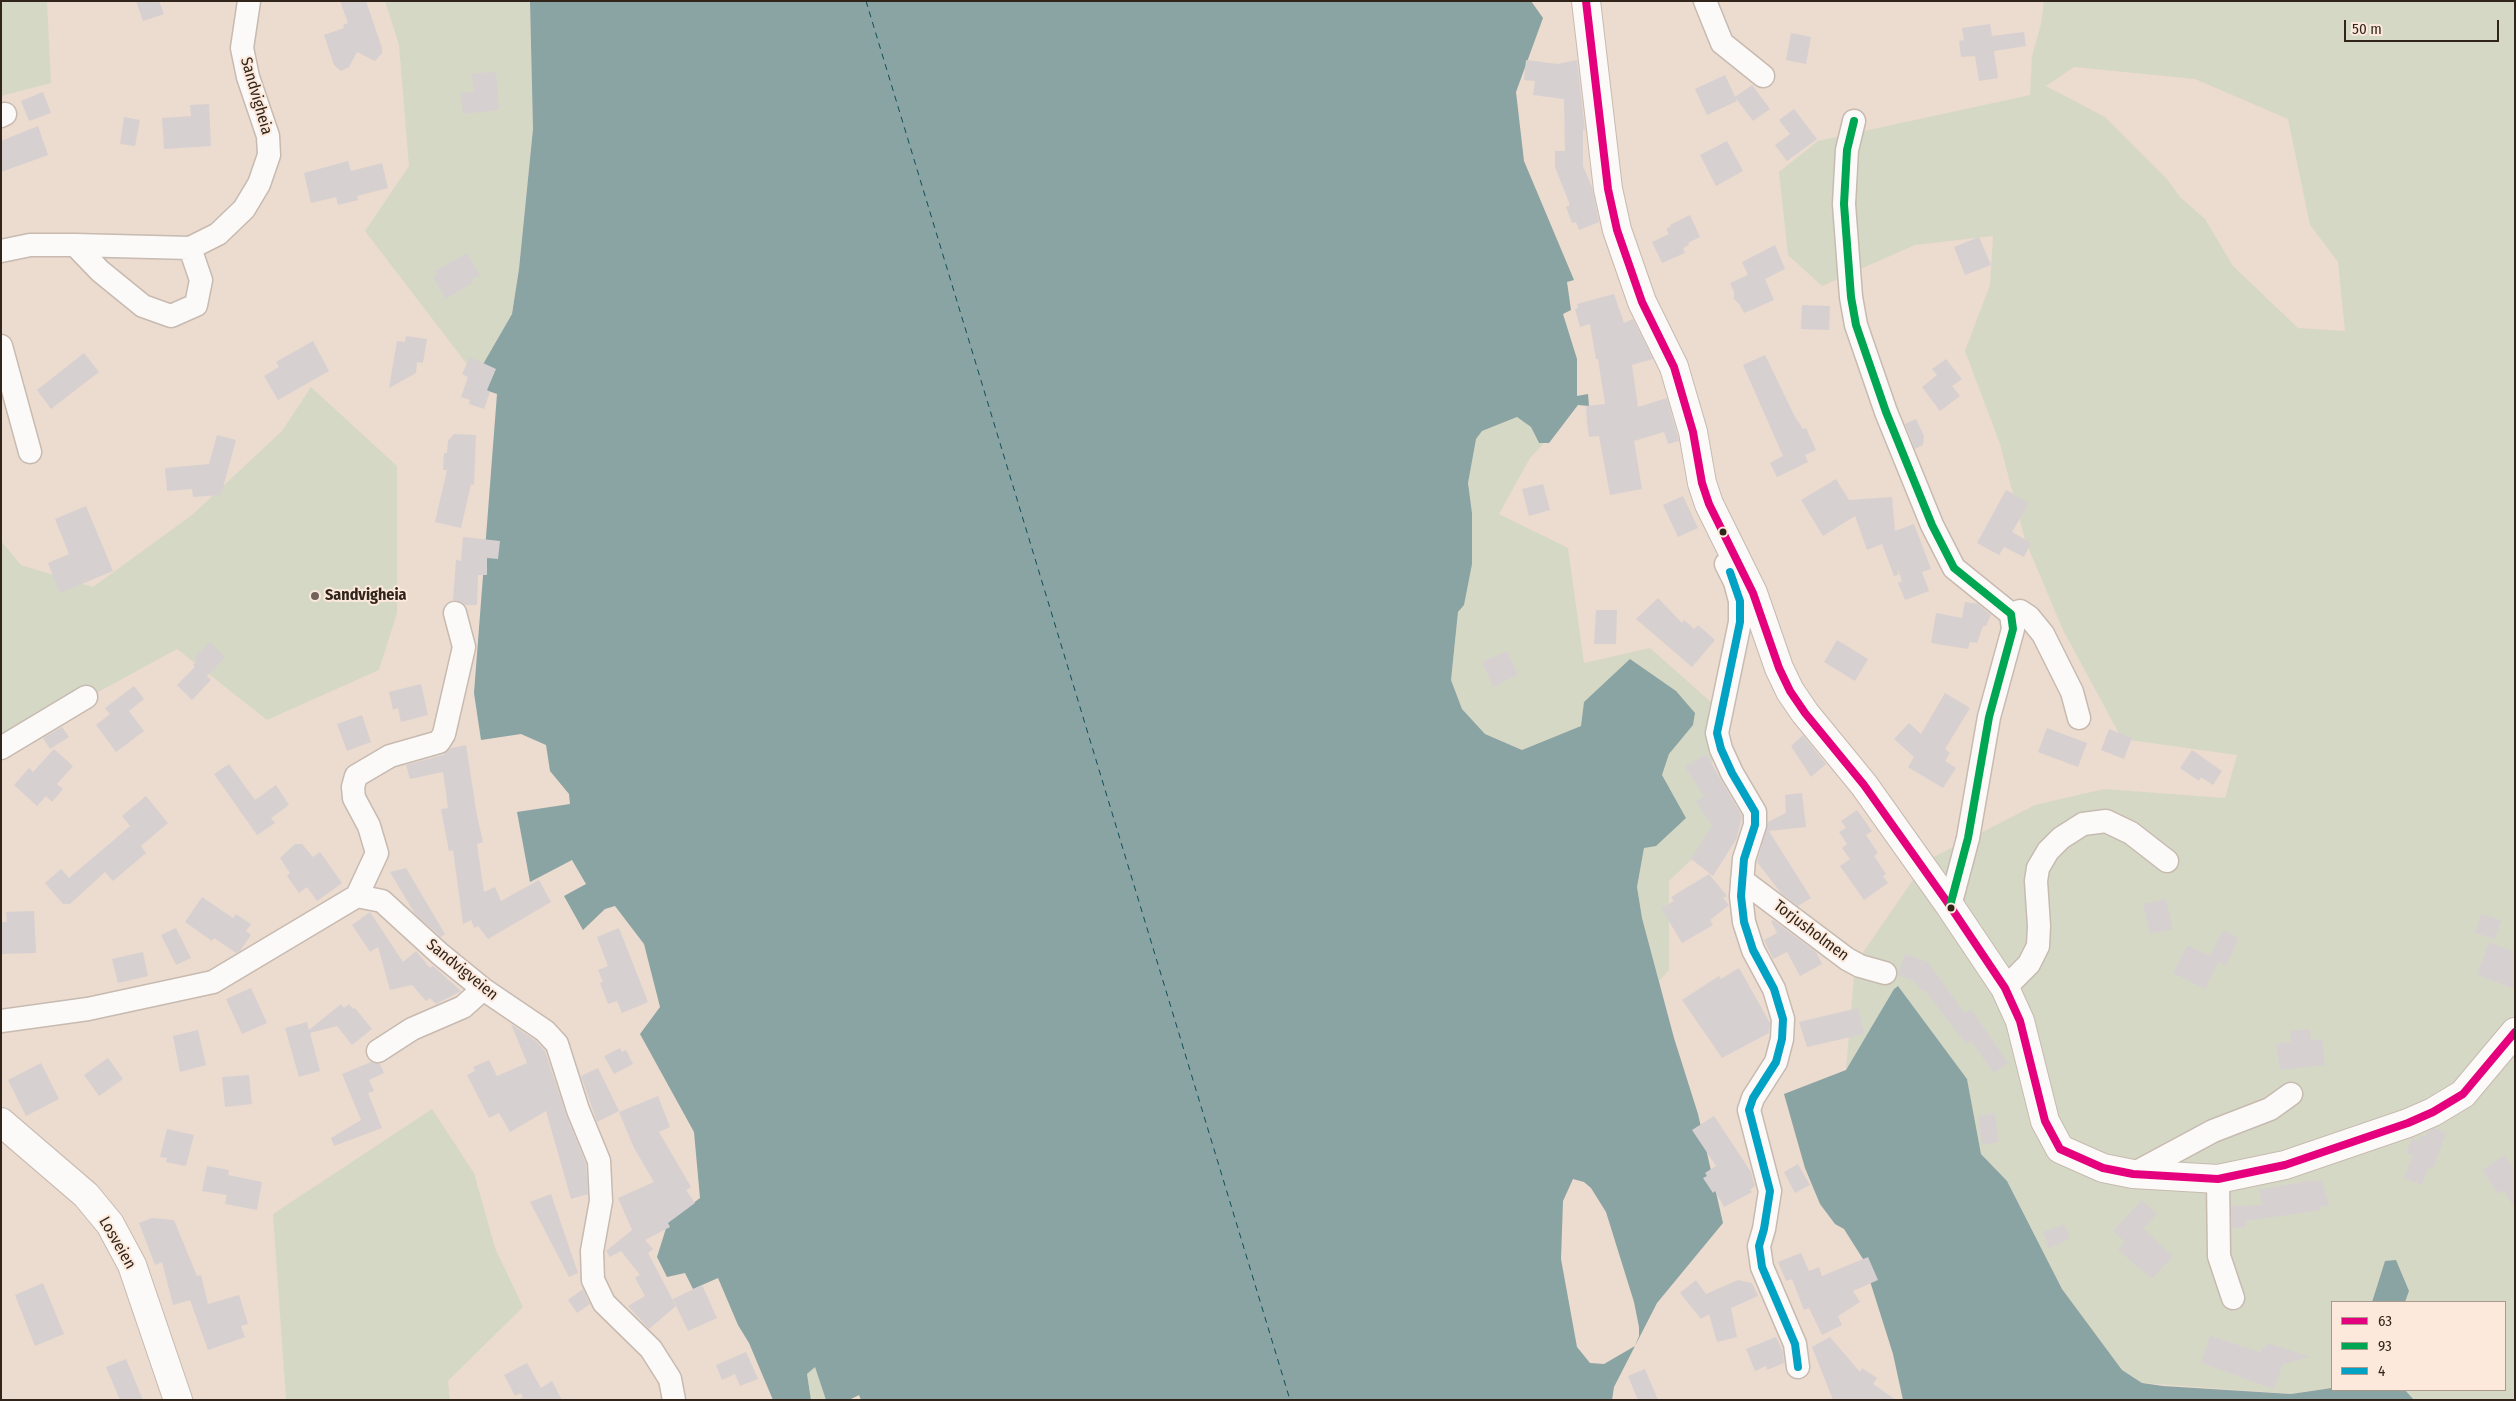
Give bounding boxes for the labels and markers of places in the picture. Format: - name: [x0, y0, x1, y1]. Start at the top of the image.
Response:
- unlabelled marker: [1718, 527, 1728, 537]
- place label: Sandvigheia: [325, 586, 407, 606]
- marker: Sandvigheia: [309, 590, 321, 602]
- unlabelled marker: [1946, 903, 1956, 913]

